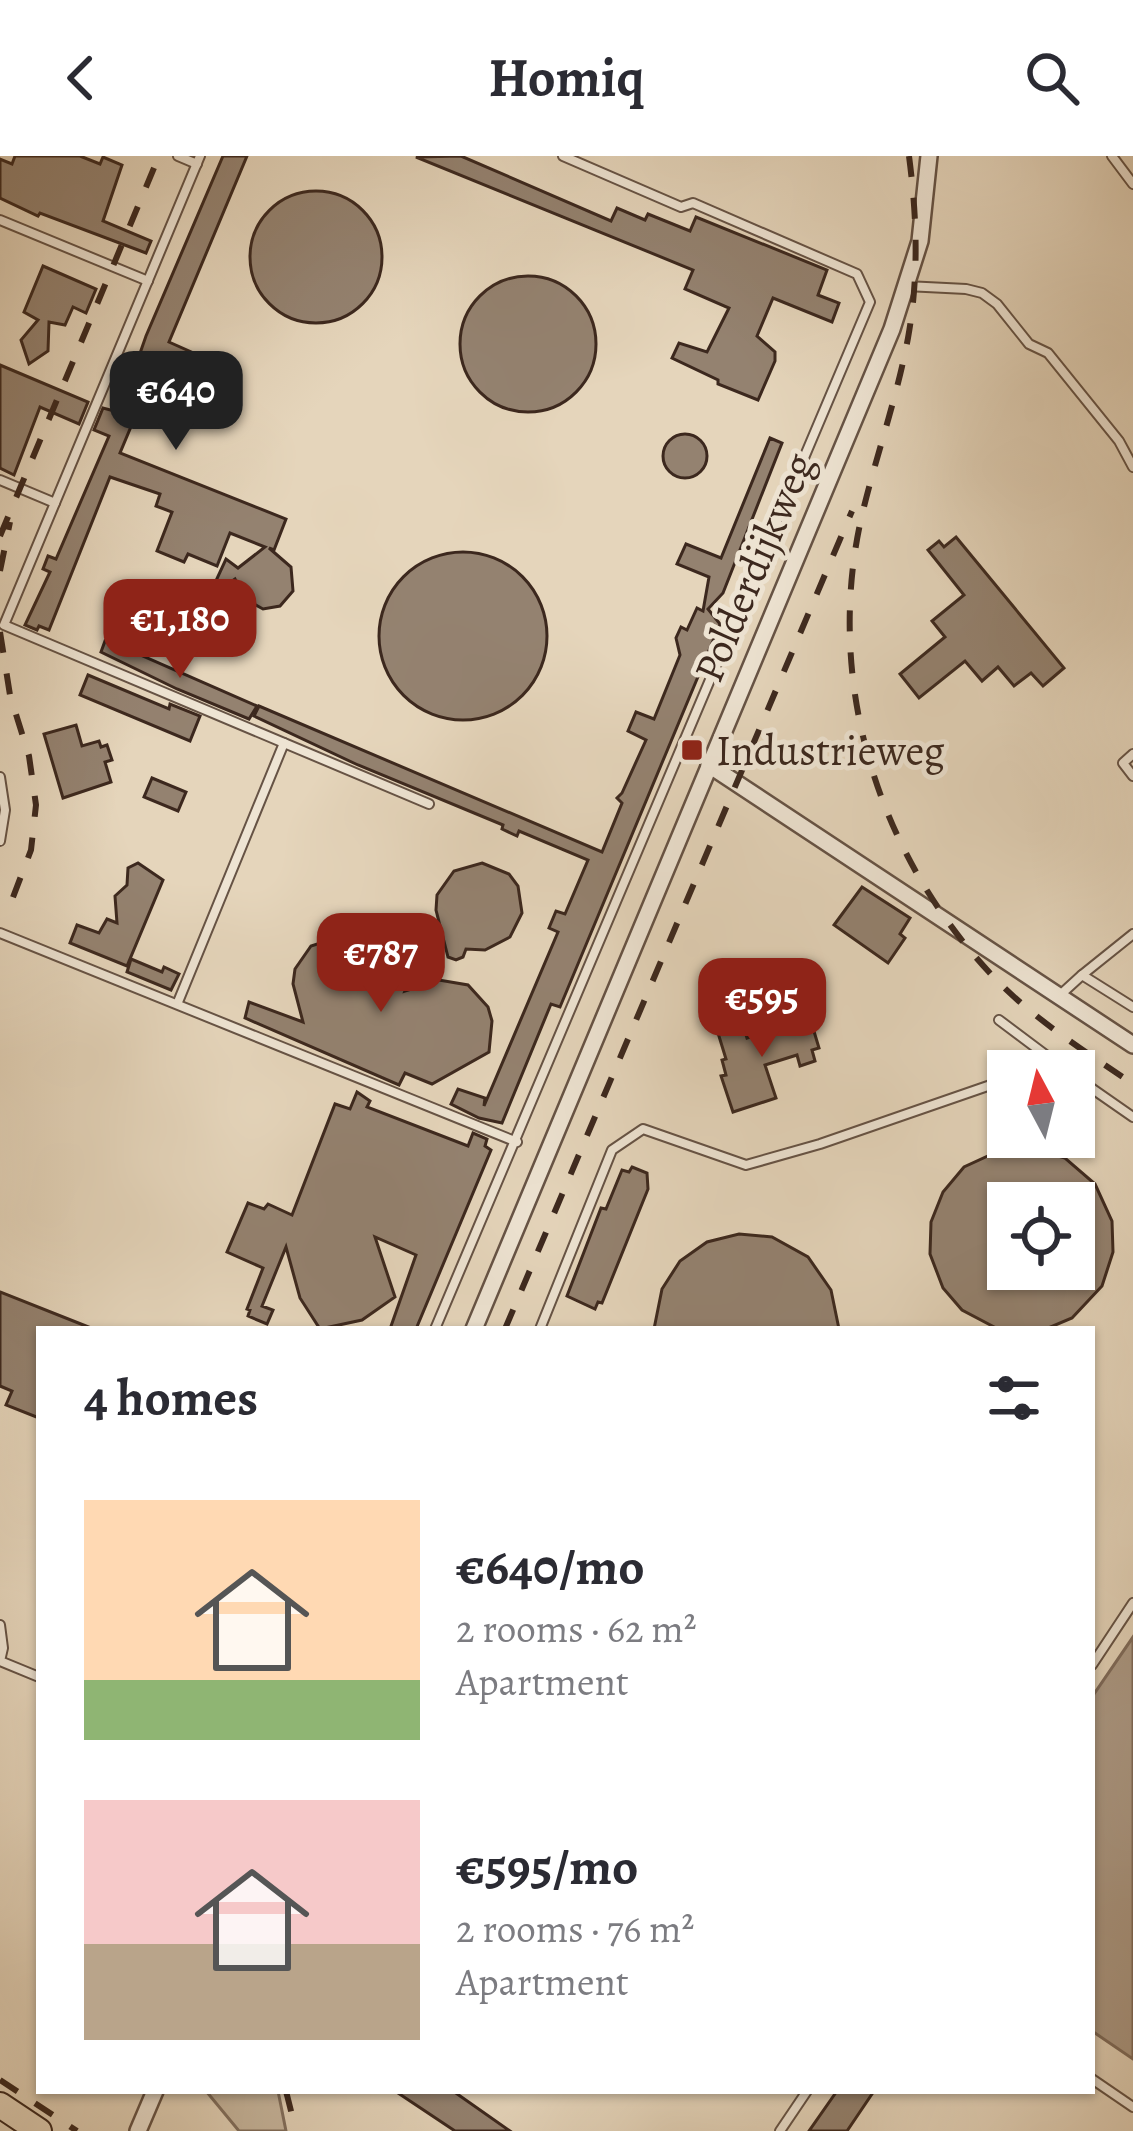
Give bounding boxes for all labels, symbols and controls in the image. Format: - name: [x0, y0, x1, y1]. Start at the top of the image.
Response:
- text: Homiq: [488, 41, 645, 115]
- icon: back: [48, 45, 114, 111]
- icon: search: [1019, 45, 1085, 111]
- pin: €640: [105, 351, 247, 453]
- text: €640: [137, 363, 215, 416]
- street label: Polderdijkweg: [680, 444, 827, 690]
- pin: €1,180: [82, 579, 278, 681]
- text: €1,180: [130, 591, 230, 644]
- place label: Industrieweg: [716, 722, 945, 779]
- marker: Industrieweg: [679, 737, 705, 763]
- pin: €787: [310, 913, 452, 1015]
- text: €787: [344, 925, 418, 978]
- pin: €595: [691, 958, 833, 1060]
- text: €595: [725, 970, 799, 1023]
- north arrow: [987, 1050, 1095, 1158]
- map controls: [987, 1050, 1095, 1290]
- button: locate: [987, 1182, 1095, 1290]
- text: 4 homes: [84, 1363, 258, 1433]
- icon: filters: [981, 1365, 1047, 1431]
- text: €640/mo: [456, 1532, 645, 1602]
- icon: home: [180, 1548, 324, 1692]
- text: 2 rooms · 62 m²: [456, 1602, 696, 1655]
- text: Apartment: [456, 1655, 629, 1708]
- text: €595/mo: [456, 1832, 638, 1902]
- icon: home: [180, 1848, 324, 1992]
- text: 2 rooms · 76 m²: [456, 1902, 694, 1955]
- text: Apartment: [456, 1955, 629, 2008]

